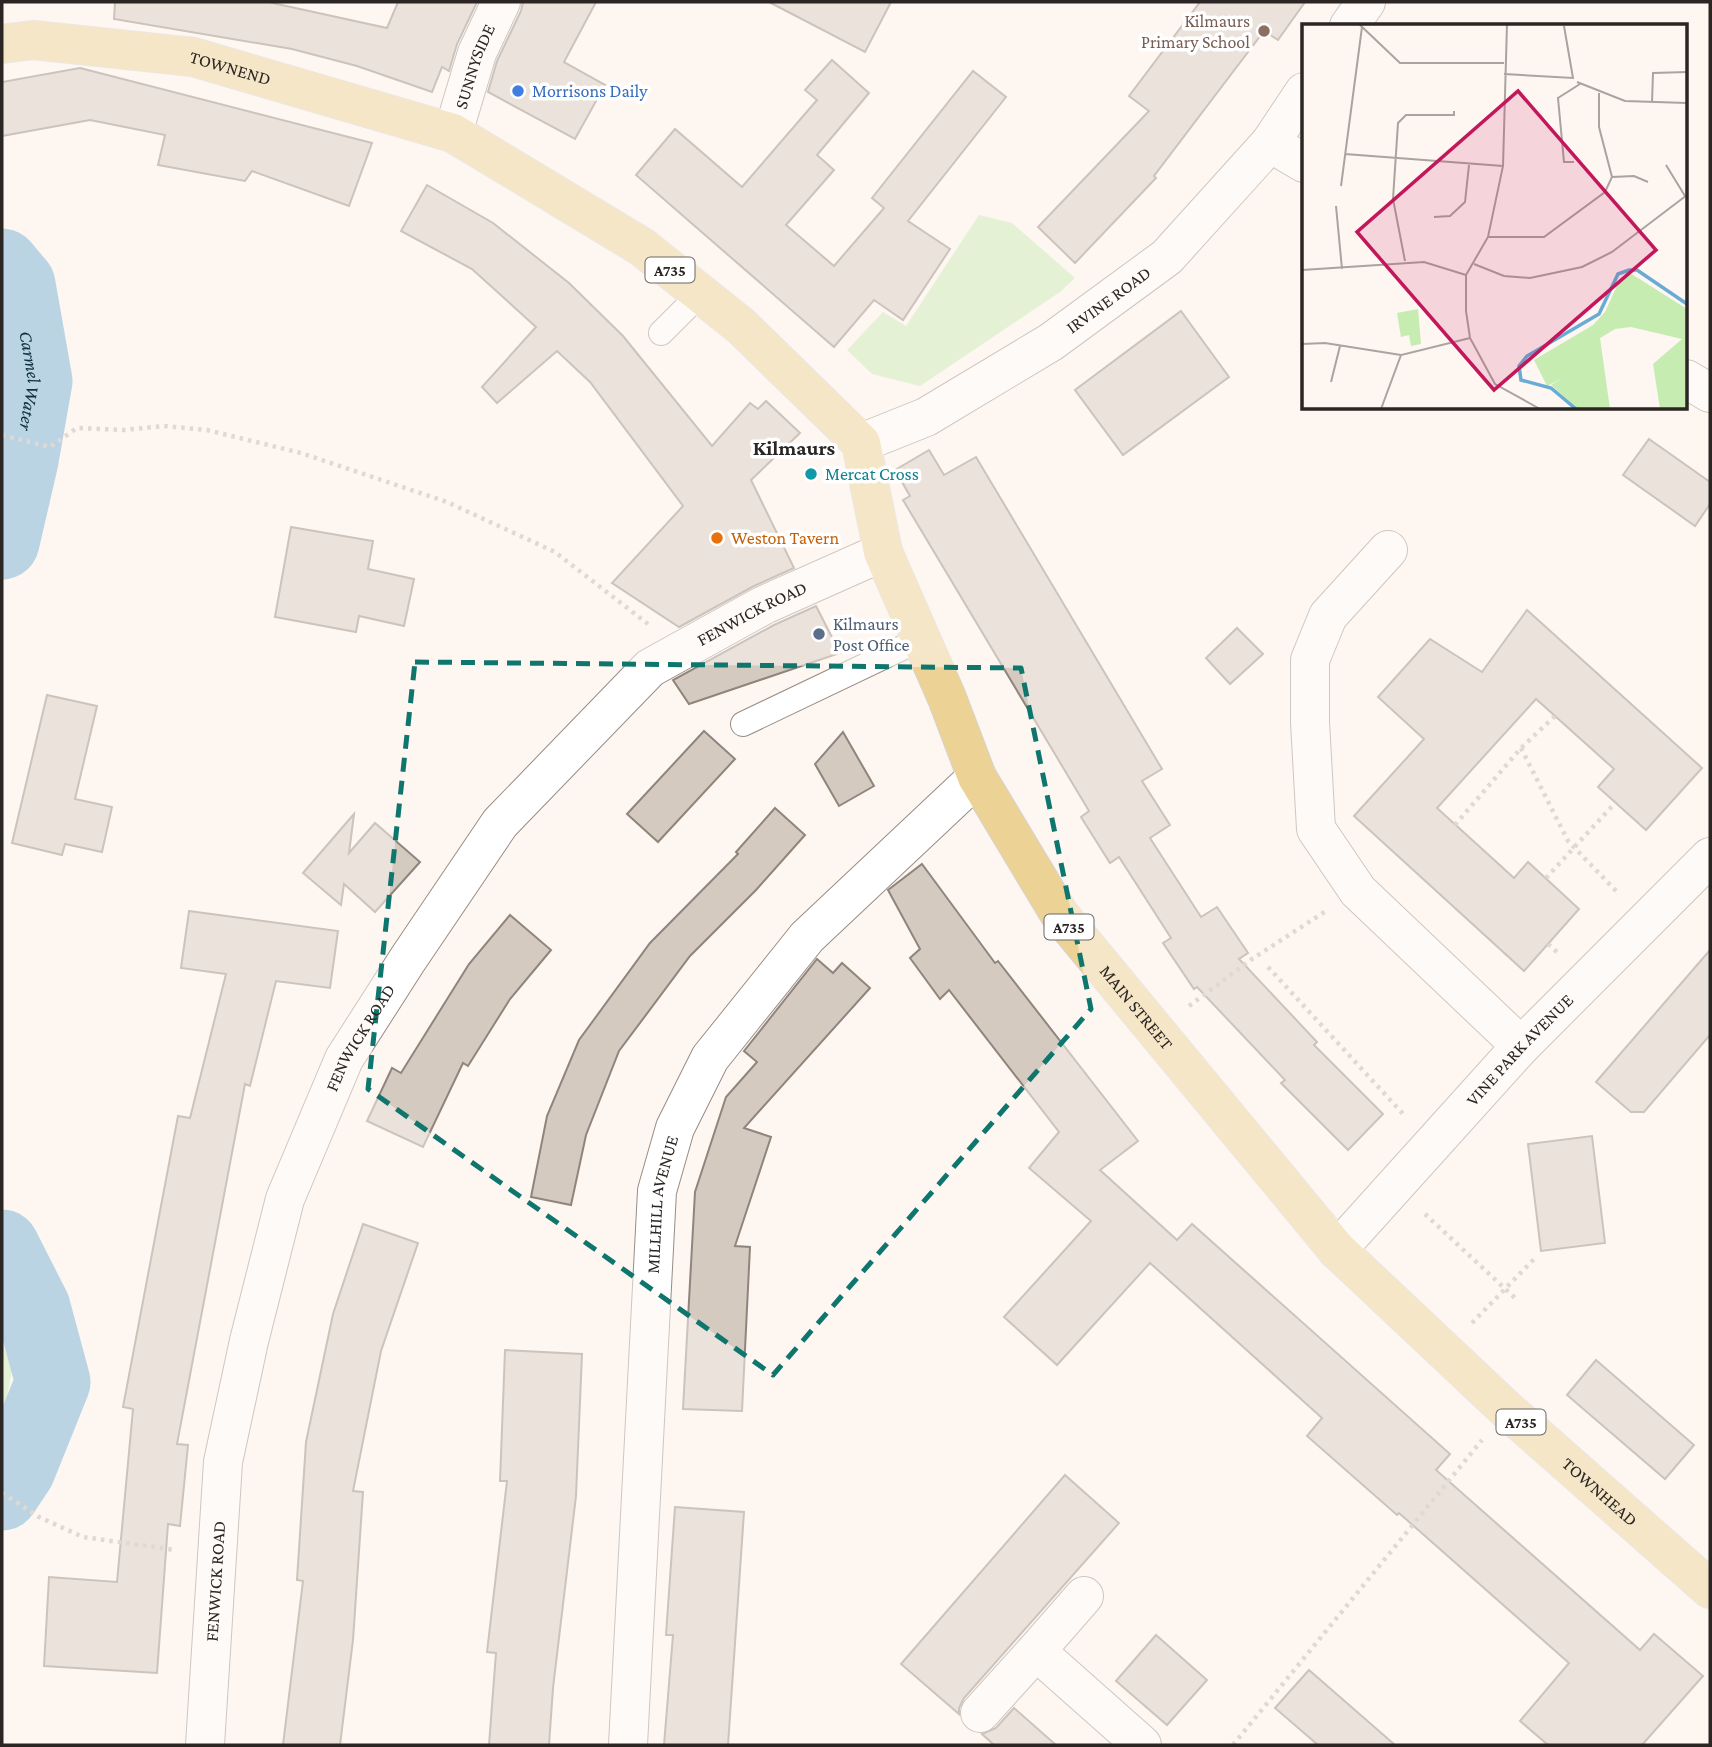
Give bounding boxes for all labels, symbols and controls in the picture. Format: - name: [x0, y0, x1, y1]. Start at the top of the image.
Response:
- place label: Kilmaurs Primary School: [1141, 11, 1250, 52]
- street label: SUNNYSIDE: [451, 21, 499, 111]
- marker: Kilmaurs Primary School: [1256, 23, 1272, 39]
- inset map: [1302, 24, 1688, 410]
- street label: TOWNEND: [187, 47, 273, 89]
- place label: Morrisons Daily: [532, 81, 648, 101]
- marker: Morrisons Daily: [510, 83, 526, 99]
- road number: A735: [646, 258, 694, 282]
- street label: IRVINE ROAD: [1062, 262, 1155, 337]
- water label: Carmel Water: [15, 329, 45, 433]
- district label: Kilmaurs: [753, 436, 836, 460]
- place label: Mercat Cross: [825, 464, 919, 484]
- marker: Mercat Cross: [803, 466, 819, 482]
- place label: Weston Tavern: [731, 528, 839, 548]
- marker: Weston Tavern: [709, 530, 725, 546]
- street label: FENWICK ROAD: [693, 577, 810, 650]
- place label: Kilmaurs Post Office: [833, 614, 909, 655]
- marker: Kilmaurs Post Office: [811, 626, 827, 642]
- road number: A735: [1044, 914, 1094, 939]
- street label: MAIN STREET: [1096, 961, 1177, 1054]
- street label: FENWICK ROAD: [322, 981, 399, 1094]
- street label: VINE PARK AVENUE: [1462, 990, 1577, 1110]
- street label: MILLHILL AVENUE: [643, 1133, 682, 1274]
- road number: A735: [1496, 1410, 1546, 1434]
- street label: TOWNHEAD: [1558, 1453, 1642, 1530]
- street label: FENWICK ROAD: [202, 1520, 229, 1642]

